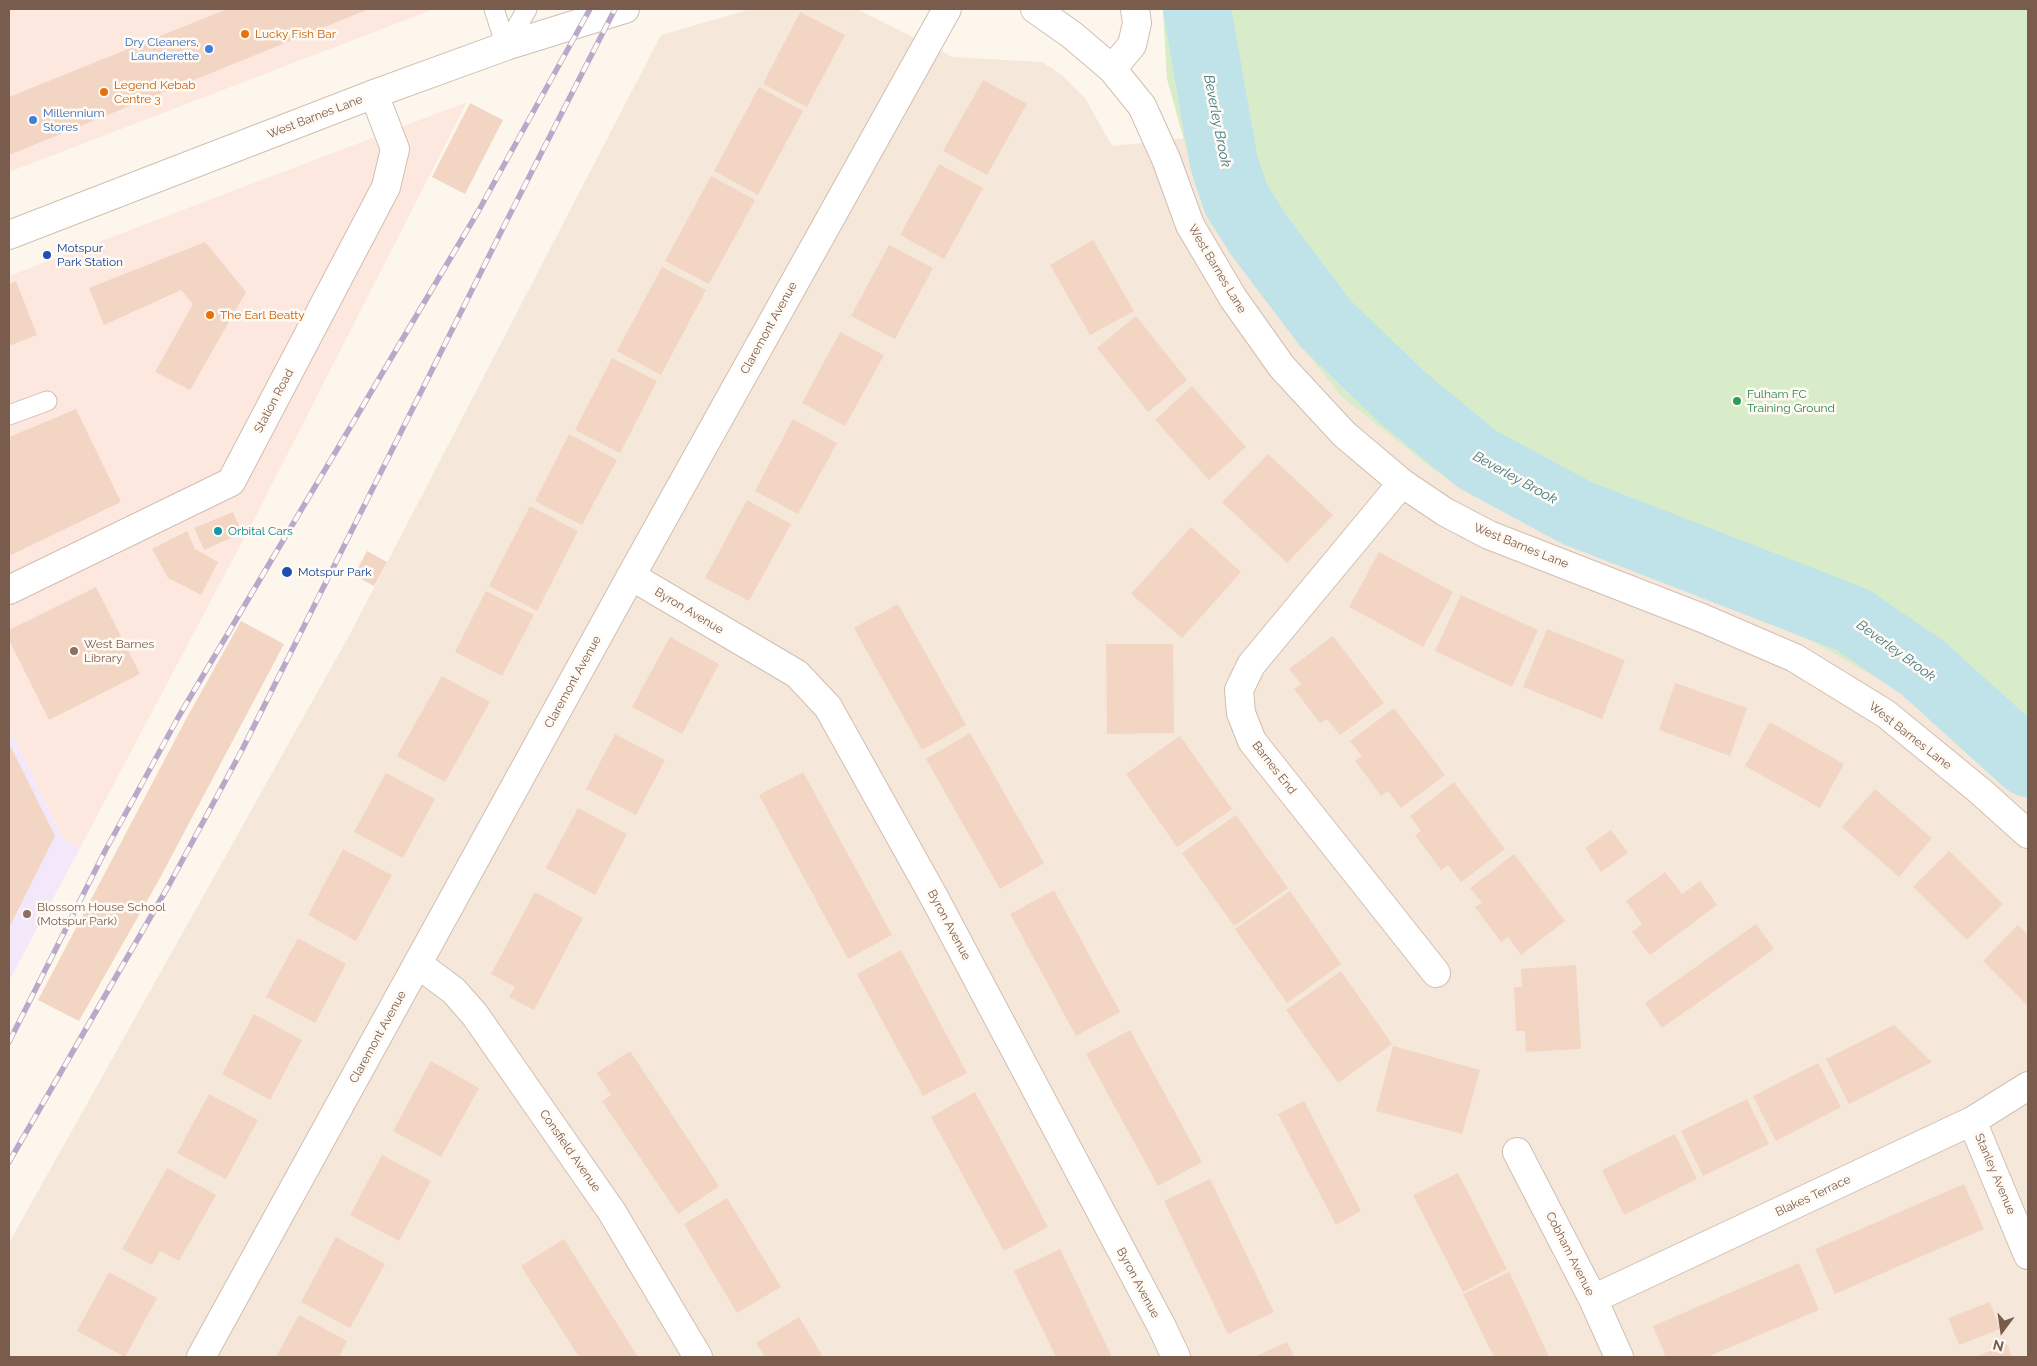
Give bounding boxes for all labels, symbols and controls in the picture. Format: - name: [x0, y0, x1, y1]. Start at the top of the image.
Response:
- place label: Lucky Fish Bar: [255, 27, 336, 41]
- marker: Lucky Fish Bar: [239, 28, 251, 40]
- place label: Dry Cleaners, Launderette: [125, 35, 199, 63]
- marker: Dry Cleaners, Launderette: [203, 43, 215, 55]
- water label: Beverley Brook: [1200, 73, 1234, 169]
- place label: Legend Kebab Centre 3: [114, 78, 196, 106]
- marker: Legend Kebab Centre 3: [98, 86, 110, 98]
- street label: West Barnes Lane: [265, 92, 365, 142]
- place label: Millennium Stores: [43, 106, 104, 134]
- marker: Millennium Stores: [27, 114, 39, 126]
- street label: West Barnes Lane: [1185, 222, 1249, 316]
- place label: Motspur Park Station: [57, 241, 123, 269]
- marker: Motspur Park Station: [41, 249, 53, 261]
- street label: Claremont Avenue: [738, 279, 800, 377]
- place label: The Earl Beatty: [220, 308, 305, 322]
- marker: The Earl Beatty: [204, 309, 216, 321]
- street label: Station Road: [251, 367, 297, 435]
- place label: Fulham FC Training Ground: [1747, 387, 1835, 415]
- marker: Fulham FC Training Ground: [1731, 395, 1743, 407]
- water label: Beverley Brook: [1470, 448, 1560, 508]
- street label: West Barnes Lane: [1472, 520, 1570, 572]
- place label: Orbital Cars: [228, 524, 293, 538]
- marker: Orbital Cars: [212, 525, 224, 537]
- marker: Motspur Park: [280, 565, 294, 579]
- place label: Motspur Park: [298, 565, 372, 579]
- street label: Byron Avenue: [652, 585, 726, 637]
- water label: Beverley Brook: [1853, 617, 1939, 685]
- street label: Claremont Avenue: [542, 633, 604, 731]
- place label: West Barnes Library: [84, 637, 154, 665]
- marker: West Barnes Library: [68, 645, 80, 657]
- street label: West Barnes Lane: [1866, 699, 1954, 773]
- street label: Barnes End: [1249, 739, 1299, 797]
- street label: Byron Avenue: [924, 887, 974, 963]
- place label: Blossom House School (Motspur Park): [37, 900, 166, 928]
- marker: Blossom House School (Motspur Park): [21, 908, 33, 920]
- street label: Claremont Avenue: [347, 988, 409, 1086]
- street label: Consfield Avenue: [536, 1107, 604, 1195]
- street label: Stanley Avenue: [1971, 1131, 2019, 1217]
- street label: Blakes Terrace: [1773, 1172, 1853, 1220]
- street label: Cobham Avenue: [1543, 1210, 1597, 1298]
- street label: Byron Avenue: [1113, 1245, 1163, 1321]
- north arrow: [1977, 1306, 2027, 1356]
- text: N: [1991, 1336, 2005, 1355]

